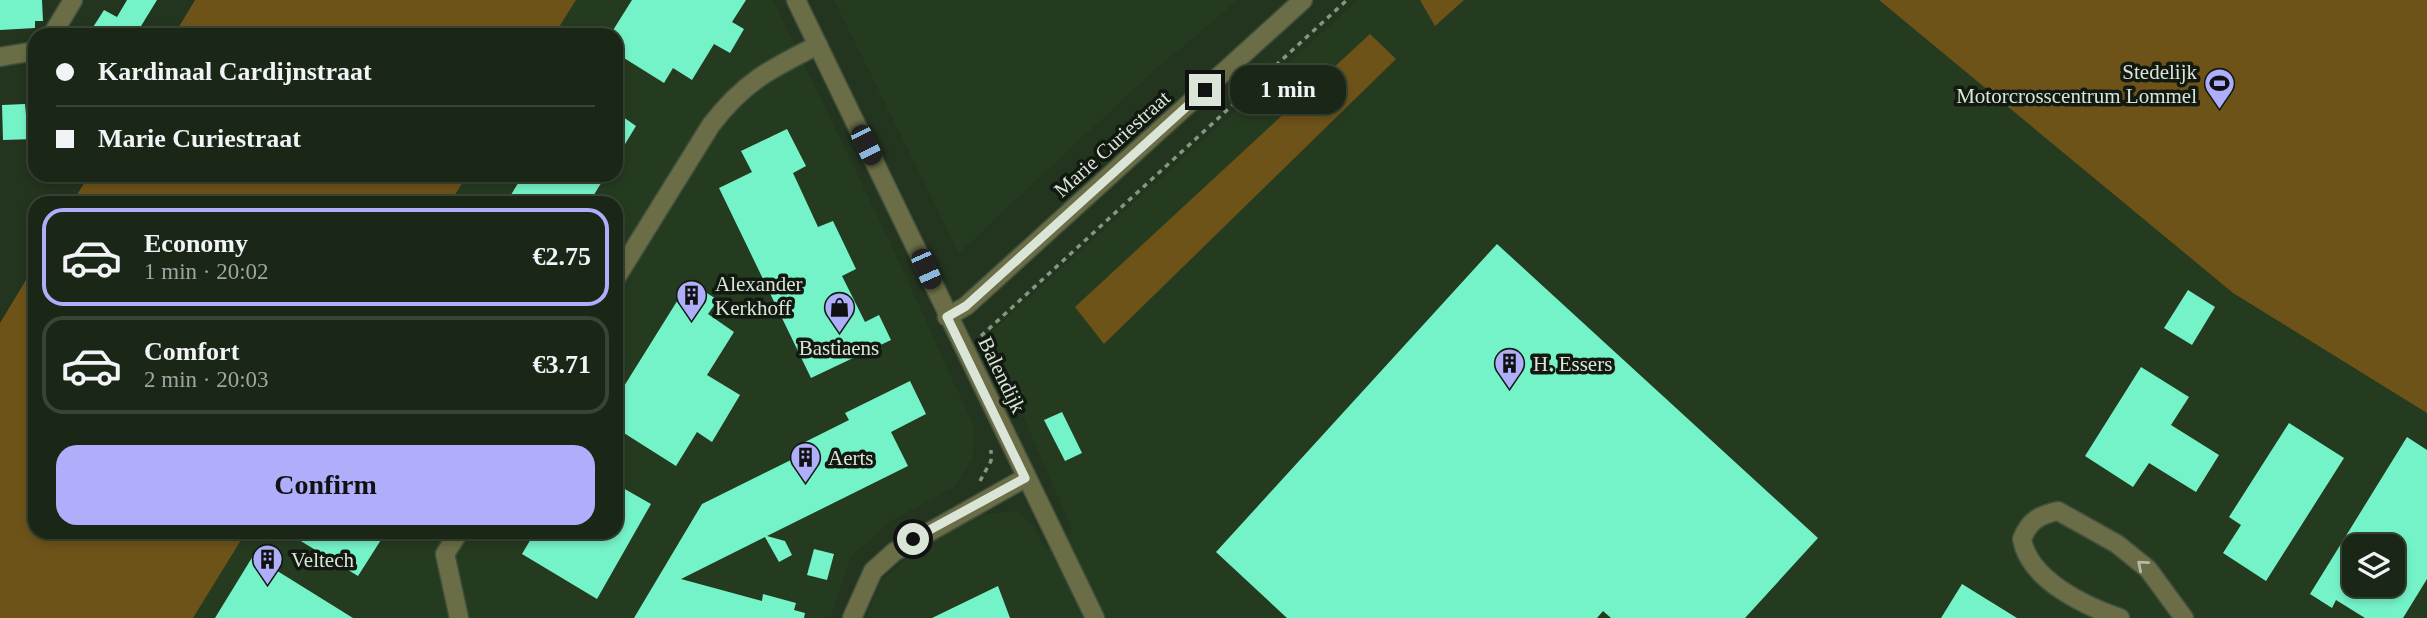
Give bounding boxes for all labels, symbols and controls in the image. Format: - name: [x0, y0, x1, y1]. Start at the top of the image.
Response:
- text: Kardinaal Cardijnstraat: [98, 57, 372, 86]
- place label: Stedelijk Motorcrosscentrum Lommel: [1956, 60, 2197, 108]
- callout: 1 min: [1230, 66, 1345, 114]
- sports icon: Stedelijk Motorcrosscentrum Lommel: [2203, 67, 2237, 111]
- route end: [1189, 74, 1221, 106]
- text: 1 min: [1260, 77, 1316, 102]
- street label: Marie Curiestraat: [1049, 86, 1175, 202]
- car: [848, 122, 885, 168]
- text: Marie Curiestraat: [98, 124, 301, 153]
- icon: car: [60, 226, 123, 289]
- text: Economy: [144, 229, 248, 258]
- text: €2.75: [533, 242, 591, 271]
- car: [908, 246, 945, 292]
- text: 1 min · 20:02: [144, 259, 269, 284]
- place label: Alexander Kerkhoff: [715, 272, 802, 320]
- building icon: Alexander Kerkhoff: [675, 279, 709, 323]
- shop icon: Bastiaens: [822, 291, 856, 335]
- street label: Balendijk: [973, 333, 1031, 417]
- icon: car: [60, 334, 123, 397]
- place label: Bastiaens: [799, 336, 879, 360]
- text: Comfort: [144, 337, 239, 366]
- building icon: H. Essers: [1493, 347, 1527, 391]
- text: €3.71: [533, 350, 591, 379]
- place label: H. Essers: [1533, 352, 1612, 376]
- text: 2 min · 20:03: [144, 367, 269, 392]
- building icon: Aerts: [788, 441, 822, 485]
- button: Confirm: [56, 445, 595, 525]
- place label: Aerts: [828, 446, 874, 470]
- route start: [897, 523, 929, 555]
- map controls: [2342, 534, 2405, 597]
- button: layers: [2342, 534, 2405, 597]
- building icon: Veltech: [251, 543, 285, 587]
- place label: Veltech: [291, 548, 354, 572]
- one-way arrow: [2137, 561, 2150, 573]

